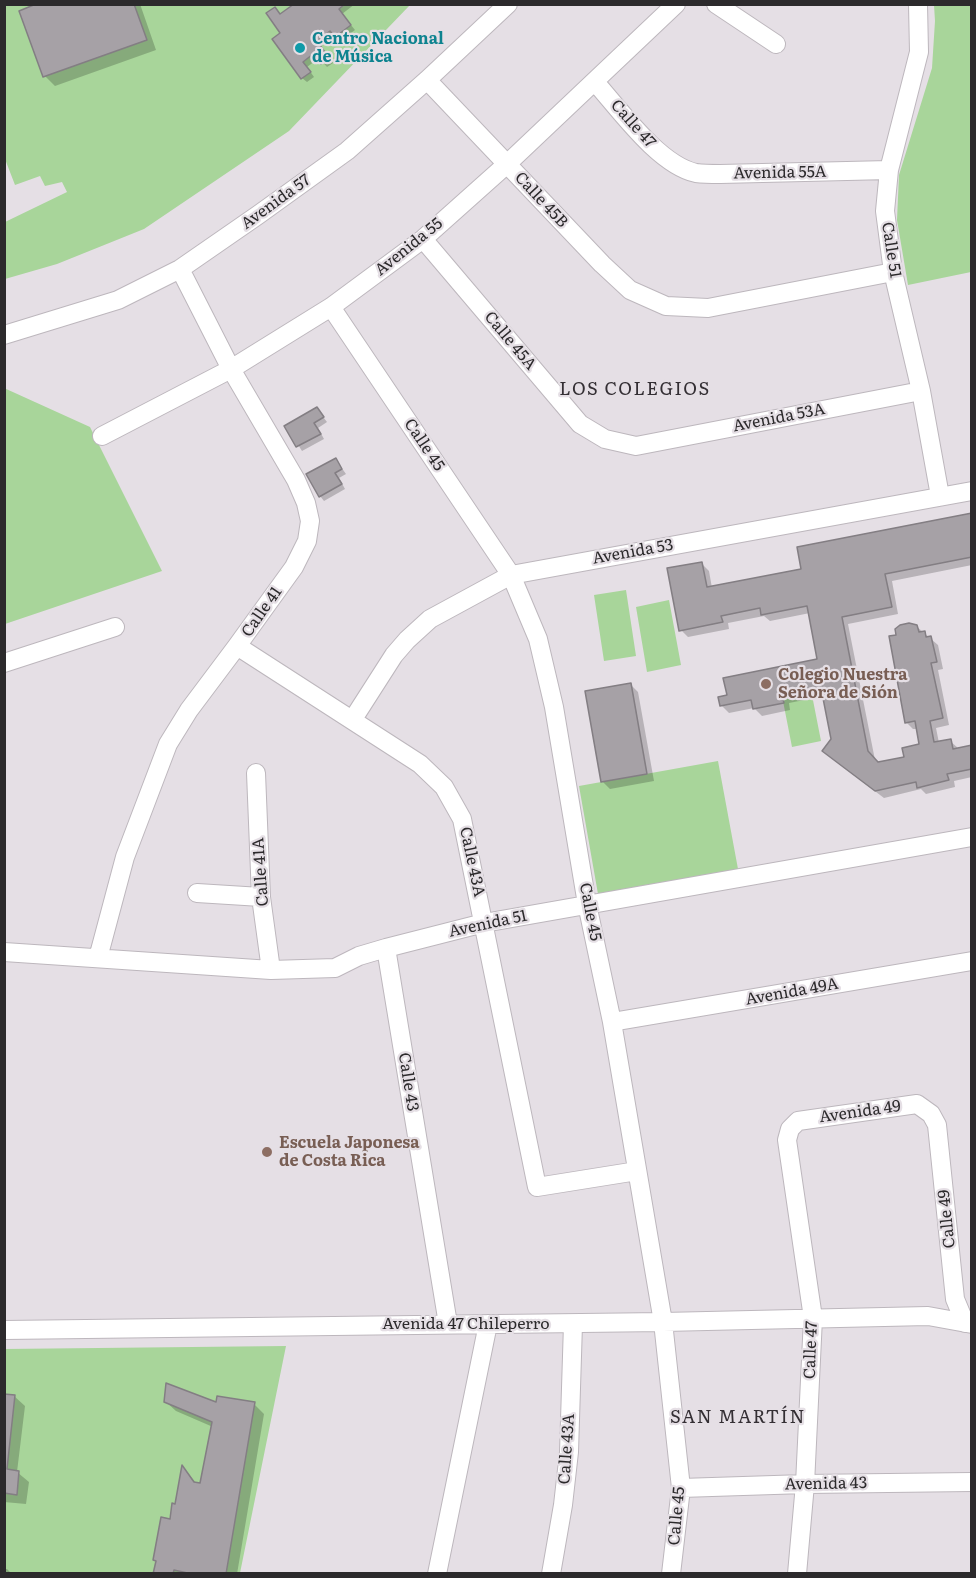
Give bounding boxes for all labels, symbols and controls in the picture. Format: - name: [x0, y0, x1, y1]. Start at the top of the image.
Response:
- place label: Centro Nacional de Música: [312, 29, 444, 67]
- marker: Centro Nacional de Música: [293, 41, 307, 55]
- street label: Calle 47: [606, 96, 660, 152]
- street label: Avenida 55A: [733, 163, 827, 183]
- street label: Calle 45B: [510, 168, 572, 232]
- street label: Avenida 57: [237, 170, 315, 234]
- street label: Avenida 55: [371, 214, 447, 280]
- street label: Calle 51: [877, 221, 905, 279]
- street label: Calle 45A: [480, 308, 540, 374]
- district label: LOS COLEGIOS: [559, 379, 711, 401]
- street label: Avenida 53A: [731, 400, 827, 436]
- street label: Calle 45: [400, 415, 448, 475]
- street label: Avenida 53: [591, 535, 675, 569]
- street label: Calle 41: [238, 583, 286, 641]
- place label: Colegio Nuestra Señora de Sión: [778, 665, 908, 703]
- marker: Colegio Nuestra Señora de Sión: [759, 677, 773, 691]
- street label: Calle 43A: [455, 825, 489, 899]
- street label: Calle 41A: [249, 837, 273, 907]
- street label: Calle 45: [575, 881, 605, 943]
- street label: Avenida 51: [447, 906, 529, 942]
- street label: Avenida 49A: [744, 974, 840, 1010]
- street label: Calle 43: [394, 1051, 422, 1113]
- street label: Avenida 49: [818, 1097, 902, 1127]
- place label: Escuela Japonesa de Costa Rica: [279, 1133, 420, 1171]
- marker: Escuela Japonesa de Costa Rica: [260, 1145, 274, 1159]
- street label: Calle 49: [934, 1189, 960, 1249]
- street label: Avenida 47 Chileperro: [382, 1314, 550, 1334]
- street label: Calle 47: [800, 1321, 822, 1379]
- district label: SAN MARTÍN: [670, 1407, 806, 1429]
- street label: Calle 43A: [555, 1413, 579, 1485]
- street label: Avenida 43: [785, 1474, 867, 1494]
- street label: Calle 45: [665, 1486, 689, 1546]

